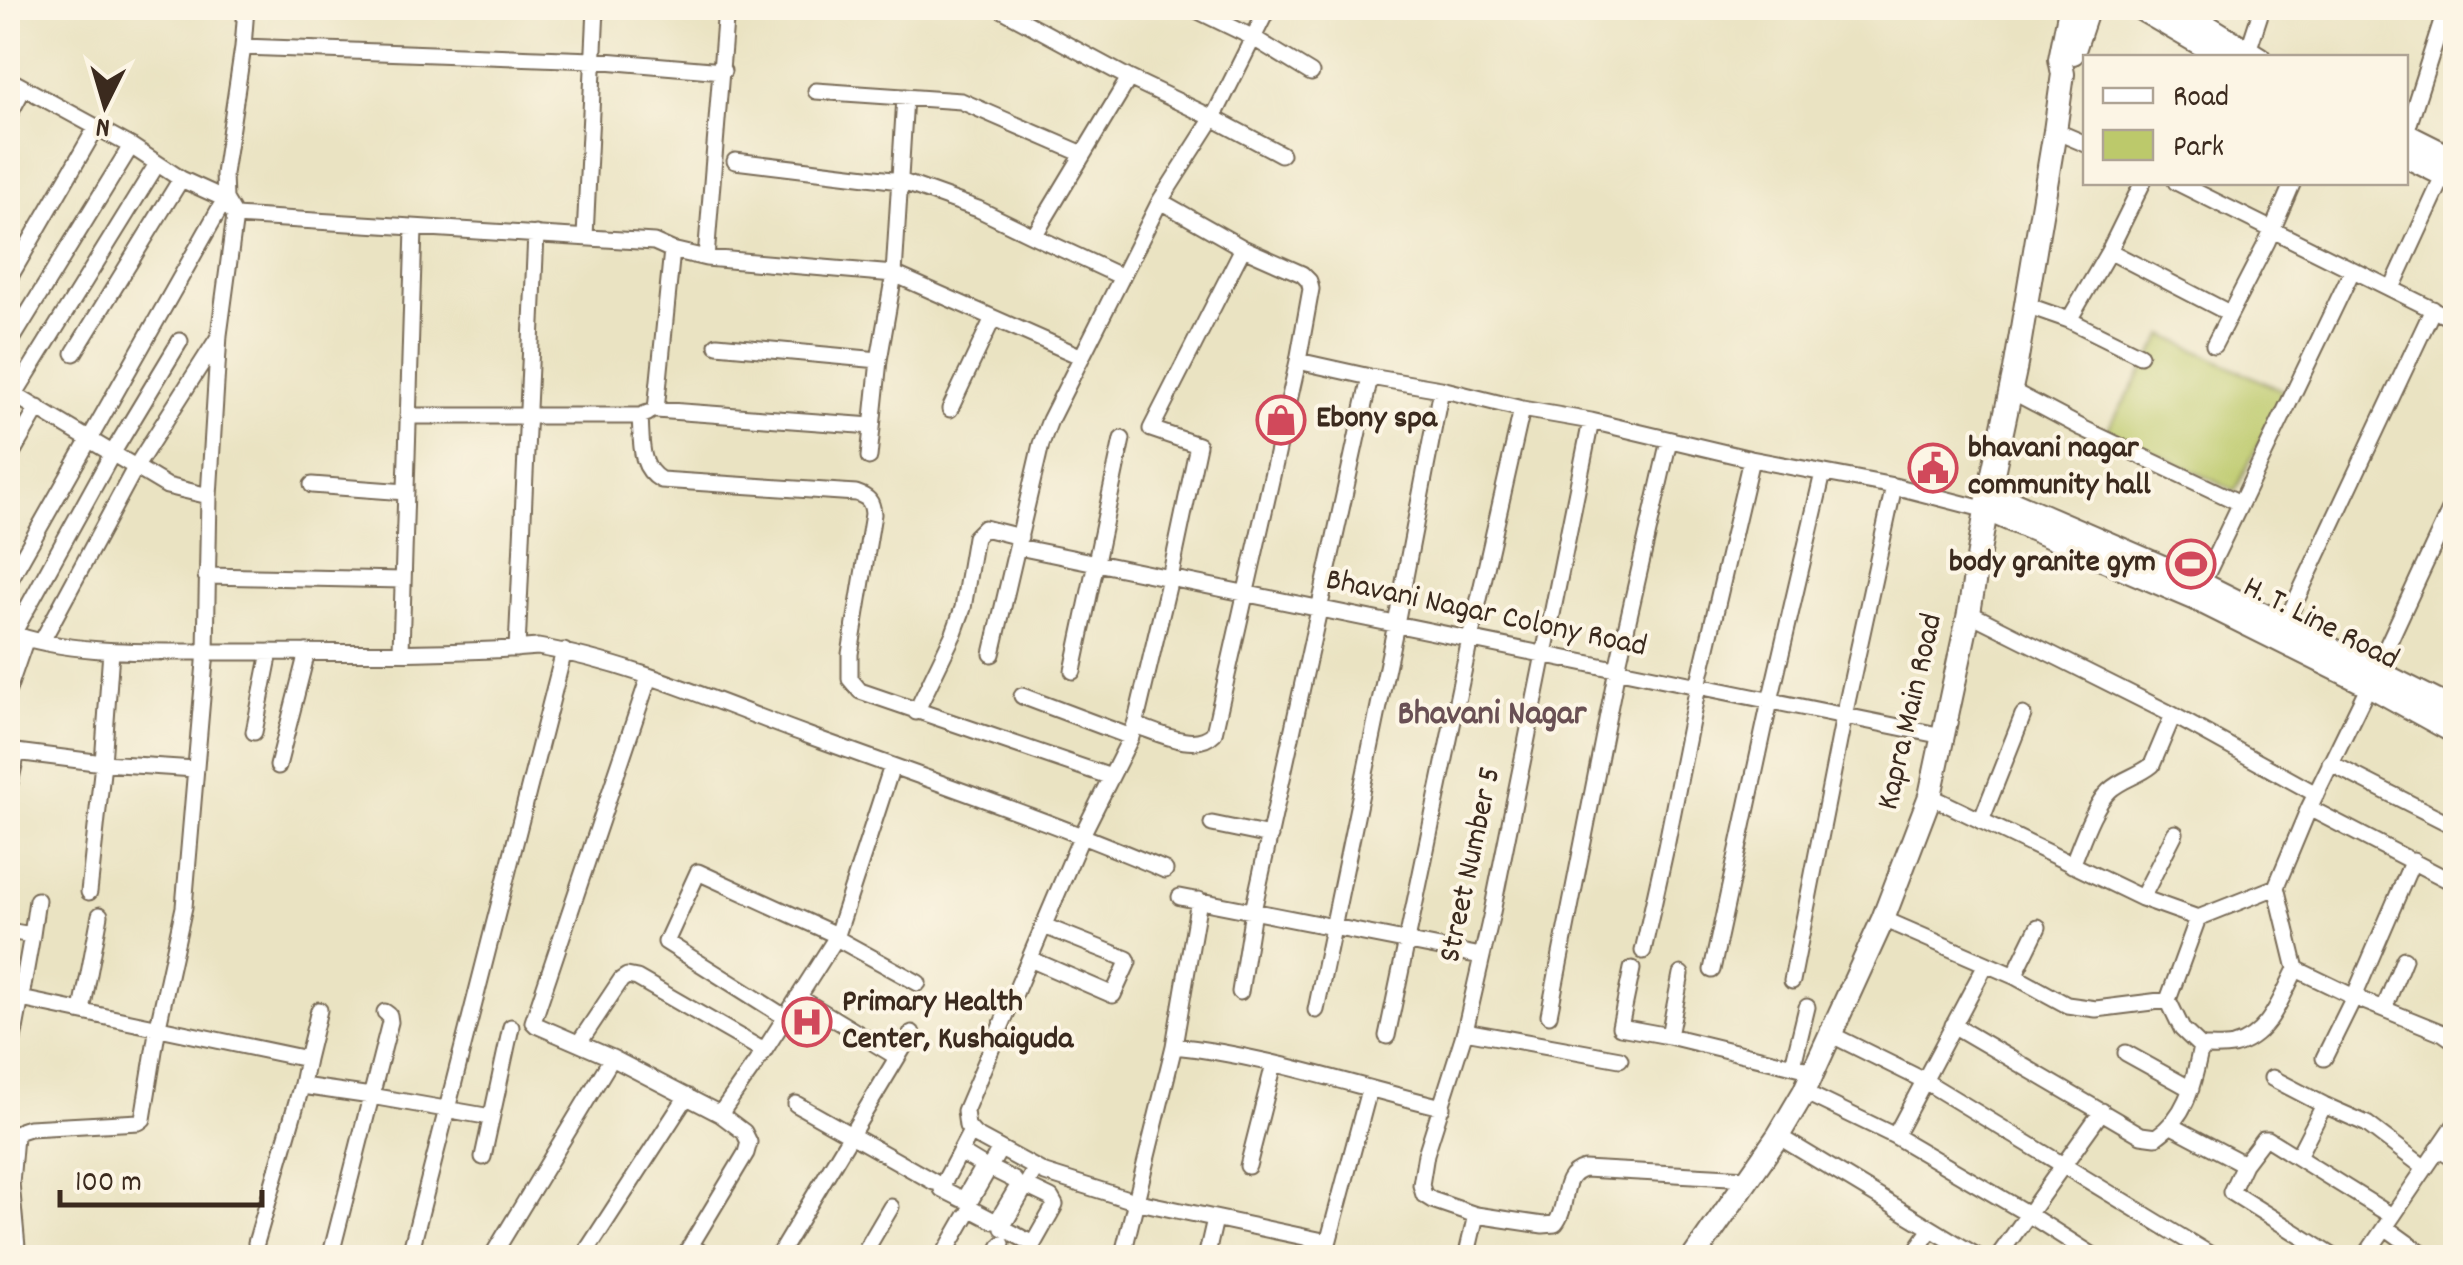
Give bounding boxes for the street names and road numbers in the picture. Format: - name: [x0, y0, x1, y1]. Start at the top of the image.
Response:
- street label: Bhavani Nagar Colony Road: [1321, 559, 1651, 671]
- street label: H. T. Line Road: [2234, 566, 2406, 684]
- street label: Kapra Main Road: [1867, 609, 1957, 815]
- street label: Street Number 5: [1429, 763, 1515, 967]

